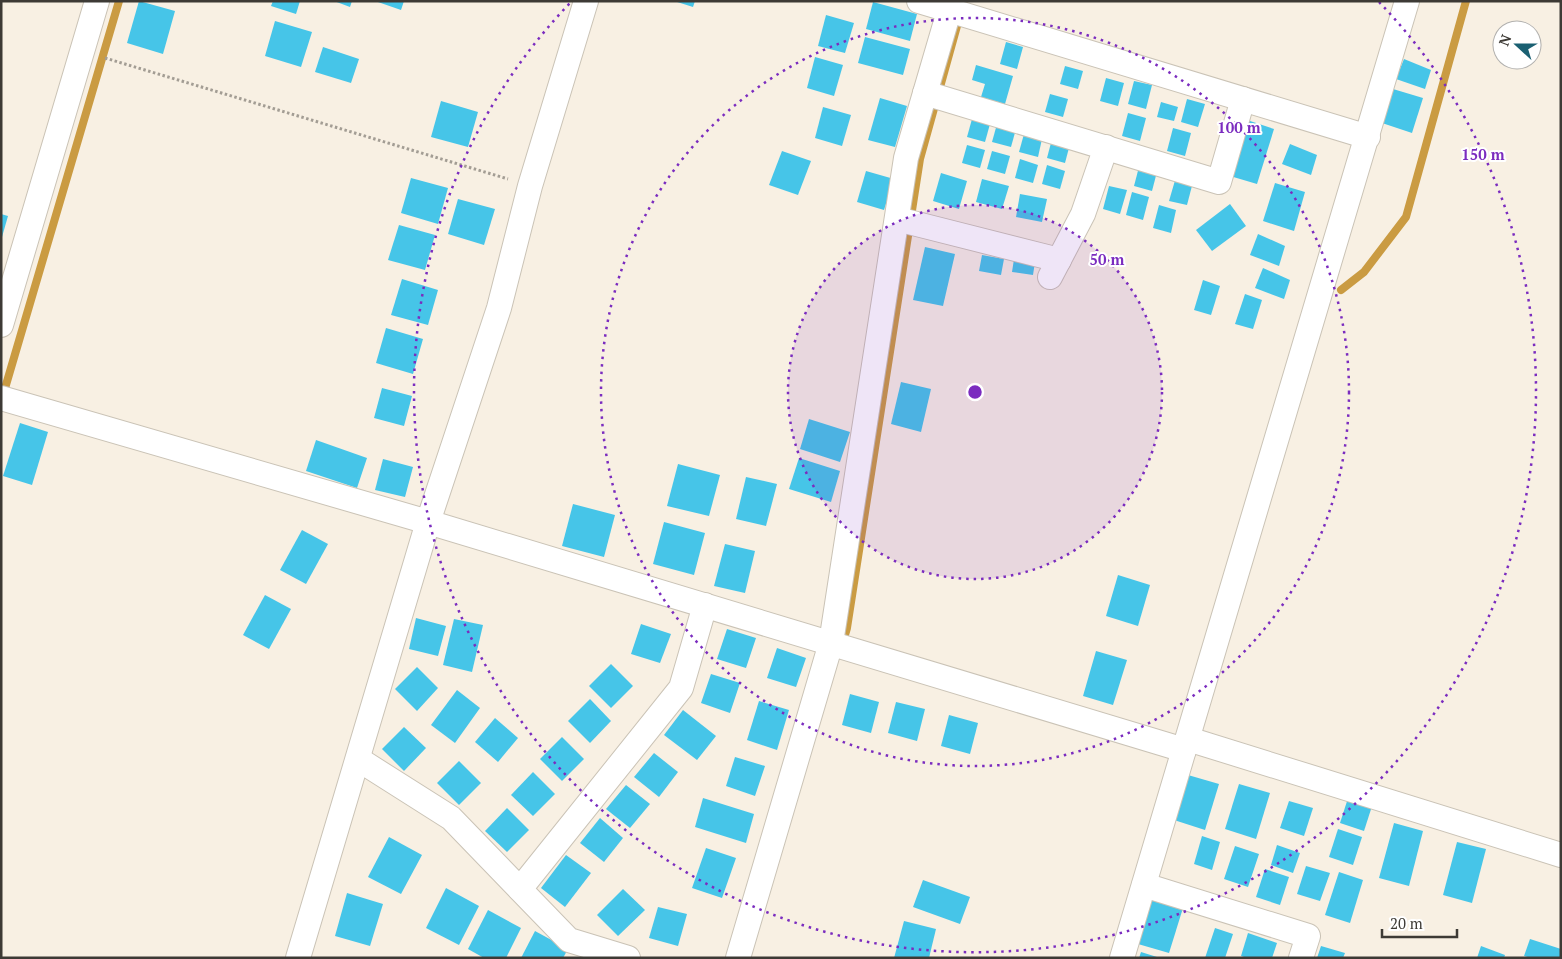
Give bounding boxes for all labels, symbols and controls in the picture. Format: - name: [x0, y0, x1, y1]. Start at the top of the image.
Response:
- north arrow: [1492, 20, 1542, 70]
- text: N: [1494, 31, 1515, 49]
- text: 100 m: [1217, 117, 1261, 137]
- text: 150 m: [1461, 144, 1505, 164]
- text: 50 m: [1090, 249, 1125, 269]
- centre of rings: [966, 383, 984, 401]
- scale bar: [1382, 906, 1457, 938]
- text: 20 m: [1390, 913, 1423, 933]

